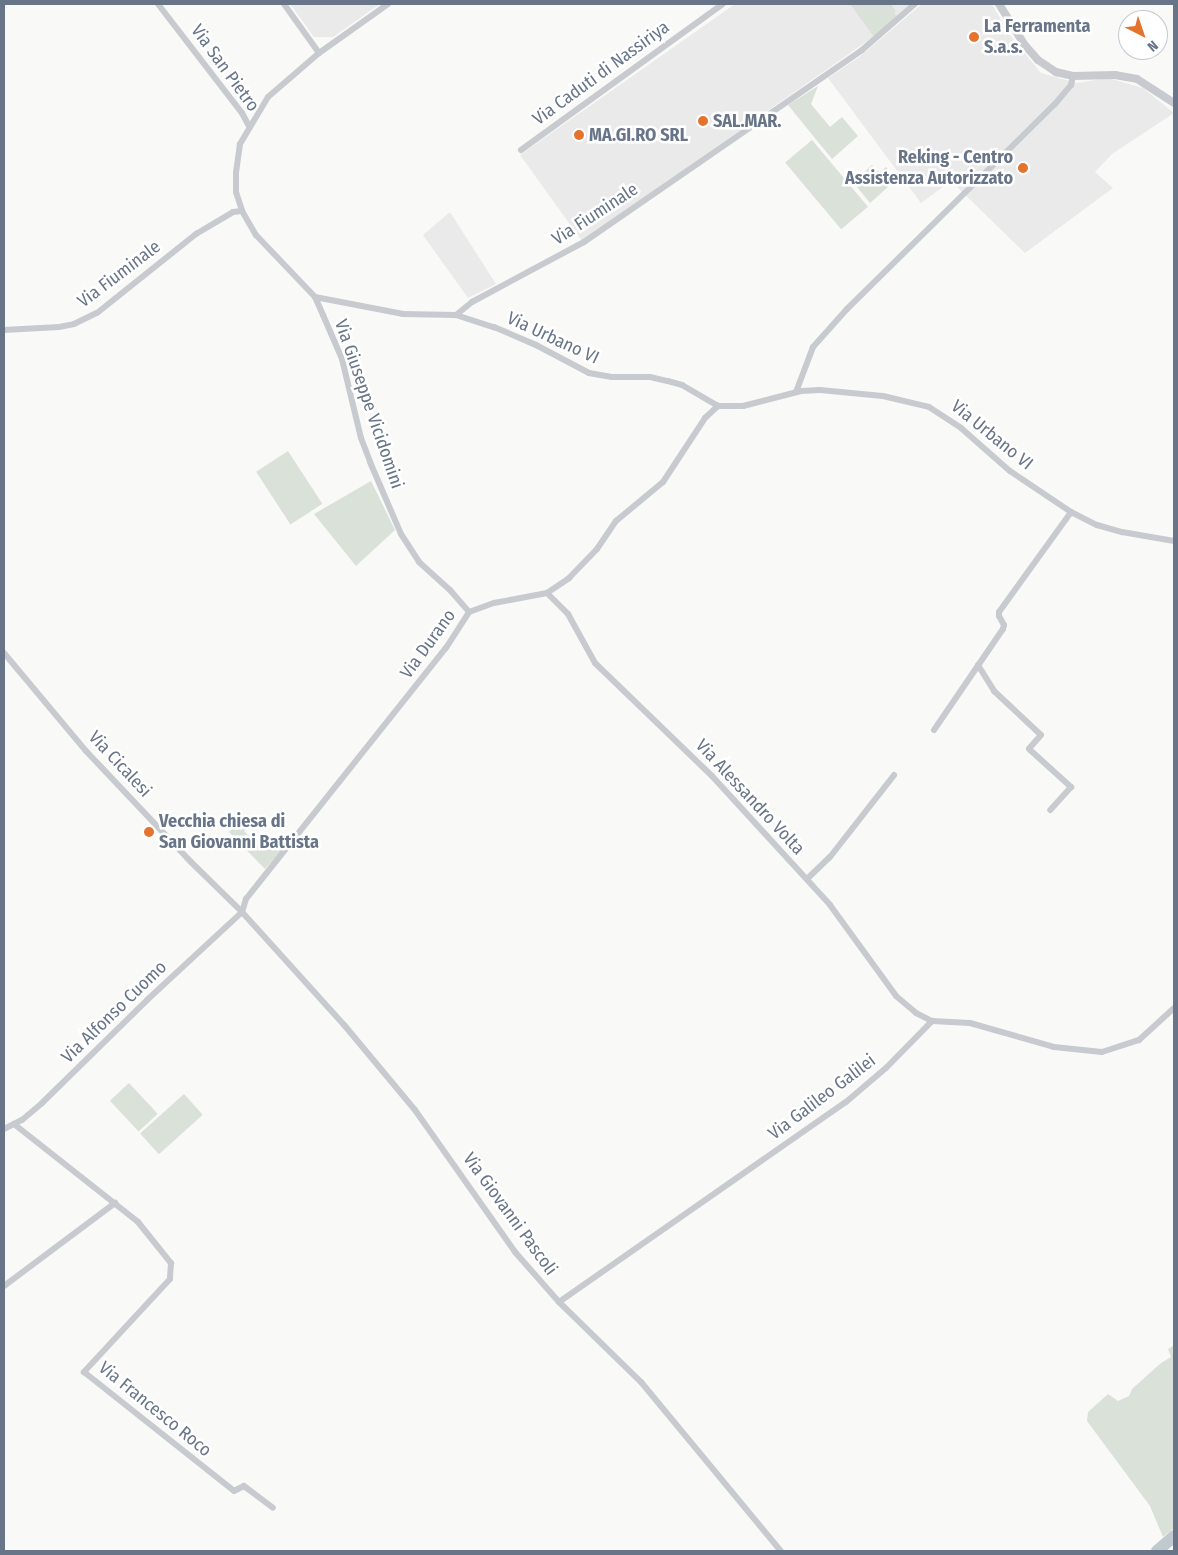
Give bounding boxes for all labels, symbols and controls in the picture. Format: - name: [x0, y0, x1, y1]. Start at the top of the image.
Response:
- north arrow: [1118, 10, 1168, 60]
- street label: Via Caduti di Nassiriya: [529, 16, 673, 130]
- place label: La Ferramenta S.a.s.: [984, 16, 1090, 58]
- street label: Via San Pietro: [186, 20, 264, 116]
- marker: La Ferramenta S.a.s.: [968, 31, 980, 43]
- text: N: [1144, 37, 1161, 55]
- place label: SAL.MAR.: [713, 110, 781, 132]
- marker: SAL.MAR.: [697, 115, 709, 127]
- place label: MA.GI.RO SRL: [589, 124, 688, 146]
- marker: MA.GI.RO SRL: [573, 129, 585, 141]
- place label: Reking - Centro Assistenza Autorizzato: [845, 147, 1013, 190]
- marker: Reking - Centro Assistenza Autorizzato: [1017, 162, 1029, 174]
- street label: Via Fiuminale: [548, 178, 642, 250]
- street label: Via Fiuminale: [73, 236, 165, 312]
- street label: Via Urbano VI: [504, 307, 602, 369]
- street label: Via Giuseppe Vicidomini: [330, 317, 408, 491]
- street label: Via Urbano VI: [947, 395, 1037, 475]
- street label: Via Durano: [396, 605, 460, 683]
- street label: Via Cicalesi: [84, 727, 156, 801]
- street label: Via Alessandro Volta: [691, 735, 809, 859]
- place label: Vecchia chiesa di San Giovanni Battista: [159, 811, 319, 854]
- marker: Vecchia chiesa di San Giovanni Battista: [143, 826, 155, 838]
- street label: Via Alfonso Cuomo: [57, 956, 171, 1068]
- street label: Via Galileo Galilei: [764, 1050, 880, 1144]
- street label: Via Giovanni Pascoli: [458, 1148, 562, 1280]
- street label: Via Francesco Roco: [94, 1357, 216, 1461]

